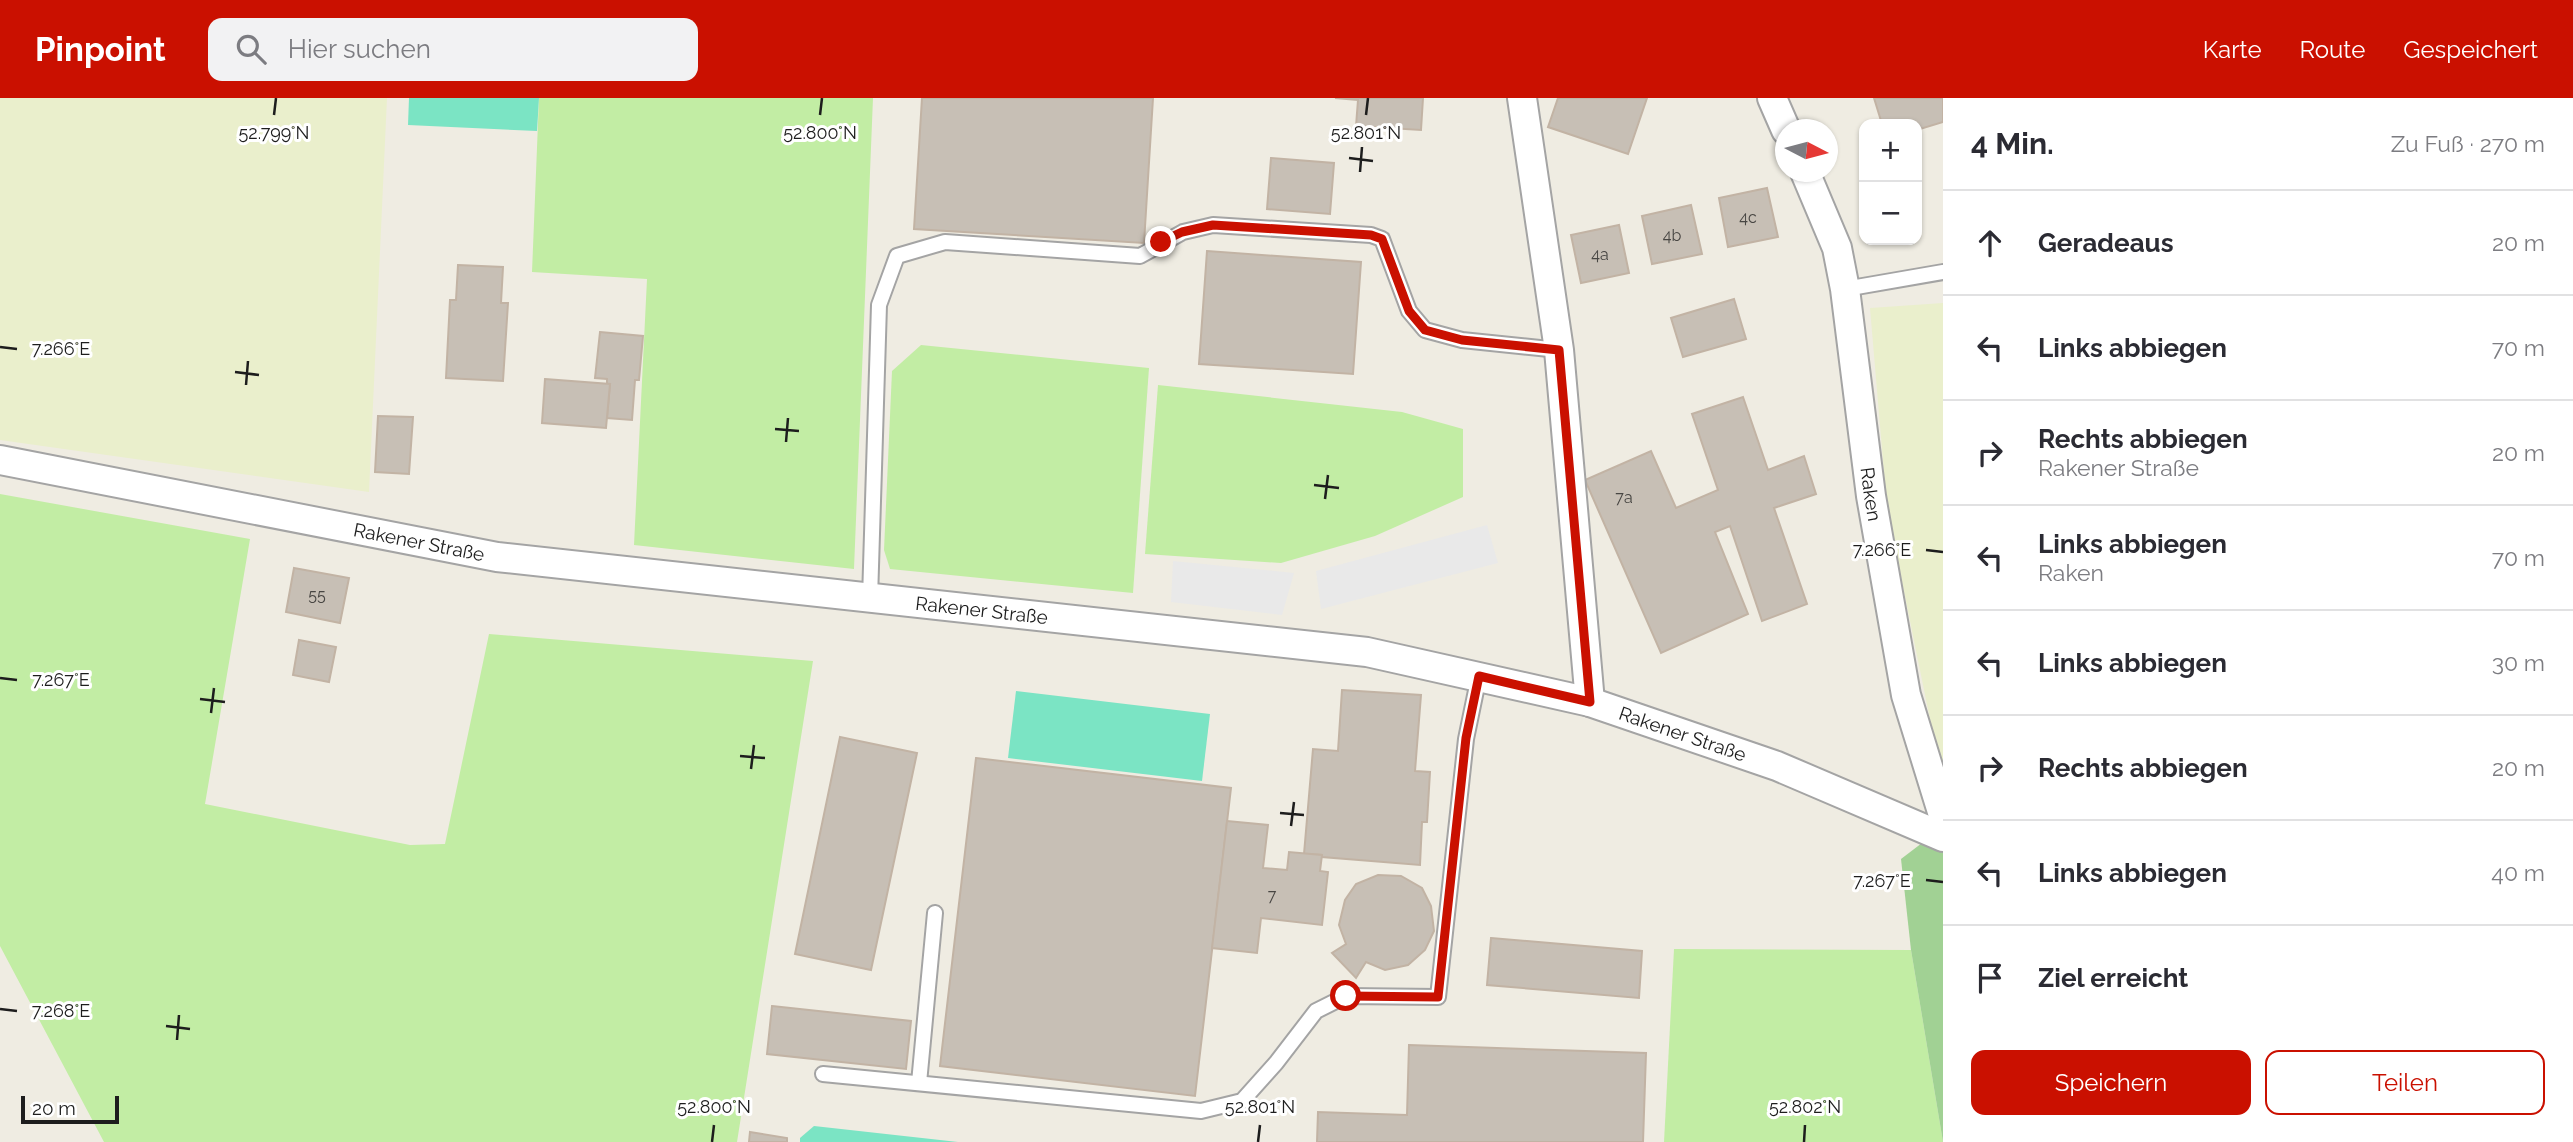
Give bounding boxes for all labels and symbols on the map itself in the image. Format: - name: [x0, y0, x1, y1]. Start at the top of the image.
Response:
- north arrow: [1775, 119, 1838, 182]
- text: 52.799°N: [239, 122, 309, 143]
- text: 52.800°N: [783, 122, 857, 143]
- text: 52.801°N: [1331, 122, 1401, 143]
- house number: 4c: [1739, 208, 1757, 227]
- route end: [1145, 226, 1176, 257]
- house number: 4b: [1663, 226, 1681, 245]
- house number: 4a: [1591, 245, 1609, 264]
- text: 7.266°E: [32, 338, 90, 359]
- street label: Raken: [1856, 466, 1886, 523]
- house number: 7a: [1615, 488, 1633, 507]
- street label: Rakener Straße: [352, 518, 486, 565]
- text: 7.266°E: [1853, 539, 1911, 560]
- house number: 55: [308, 586, 326, 605]
- street label: Rakener Straße: [914, 592, 1049, 628]
- text: 7.267°E: [32, 669, 90, 690]
- street label: Rakener Straße: [1616, 702, 1749, 766]
- text: 7.267°E: [1853, 870, 1911, 891]
- house number: 7: [1268, 886, 1277, 905]
- route start: [1330, 980, 1361, 1011]
- text: 7.268°E: [32, 1000, 90, 1021]
- scale bar: [21, 1093, 119, 1125]
- text: 52.800°N: [677, 1096, 751, 1117]
- text: 52.801°N: [1225, 1096, 1295, 1117]
- text: 52.802°N: [1769, 1096, 1841, 1117]

